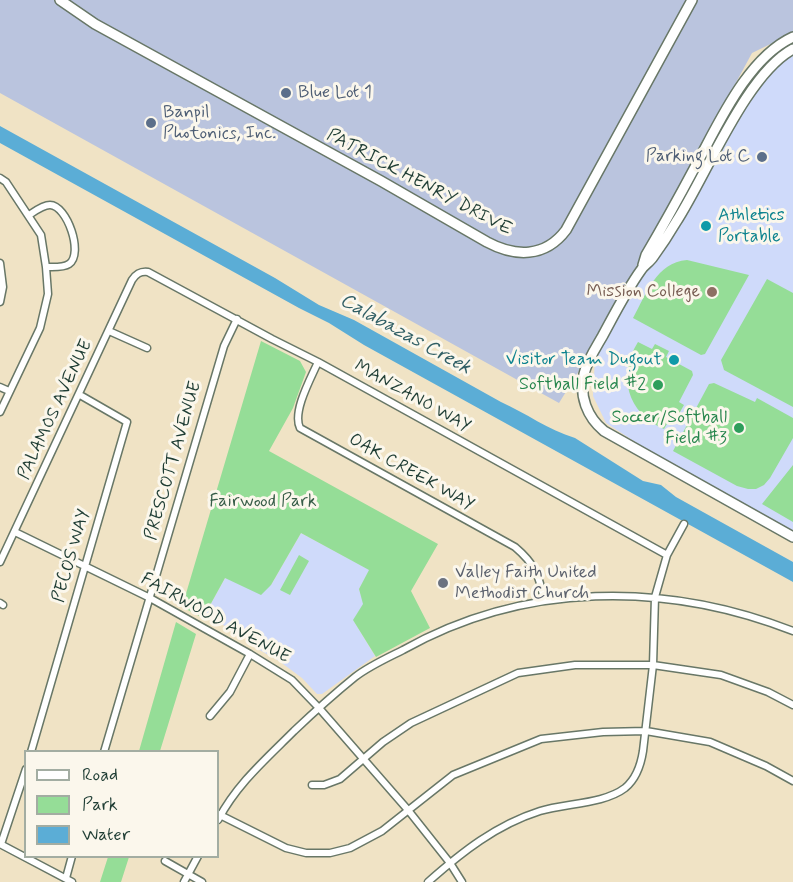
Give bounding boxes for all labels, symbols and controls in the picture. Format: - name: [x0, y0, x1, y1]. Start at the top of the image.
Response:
- place label: Blue Lot 1: [298, 82, 372, 104]
- marker: Blue Lot 1: [279, 86, 293, 100]
- place label: Banpil Photonics, Inc.: [163, 102, 276, 144]
- marker: Banpil Photonics, Inc.: [144, 116, 158, 130]
- street label: PATRICK HENRY DRIVE: [323, 125, 515, 241]
- place label: Parking Lot C: [646, 146, 750, 168]
- marker: Parking Lot C: [755, 150, 769, 164]
- place label: Athletics Portable: [718, 205, 785, 248]
- marker: Athletics Portable: [699, 219, 713, 233]
- place label: Mission College: [587, 281, 700, 303]
- marker: Mission College: [705, 285, 719, 299]
- water label: Calabazas Creek: [335, 289, 475, 381]
- street label: PALAMOS AVENUE: [14, 337, 98, 483]
- place label: Visitor Team Dugout: [506, 349, 662, 371]
- marker: Visitor Team Dugout: [667, 353, 681, 367]
- street label: MANZANO WAY: [350, 356, 474, 438]
- place label: Softball Field #2: [519, 374, 646, 396]
- marker: Softball Field #2: [651, 378, 665, 392]
- street label: PRESCOTT AVENUE: [141, 379, 207, 543]
- place label: Soccer/Softball Field #3: [612, 407, 727, 450]
- marker: Soccer/Softball Field #3: [732, 421, 746, 435]
- street label: OAK CREEK WAY: [344, 430, 478, 516]
- park label: Fairwood Park: [209, 491, 317, 513]
- street label: PECOS WAY: [48, 507, 96, 605]
- place label: Valley Faith United Methodist Church: [455, 562, 597, 604]
- street label: FAIRWOOD AVENUE: [137, 569, 293, 669]
- marker: Valley Faith United Methodist Church: [436, 576, 450, 590]
- legend: [24, 750, 219, 858]
- text: Road: [82, 763, 118, 787]
- text: Park: [82, 793, 118, 817]
- text: Water: [82, 823, 130, 847]

